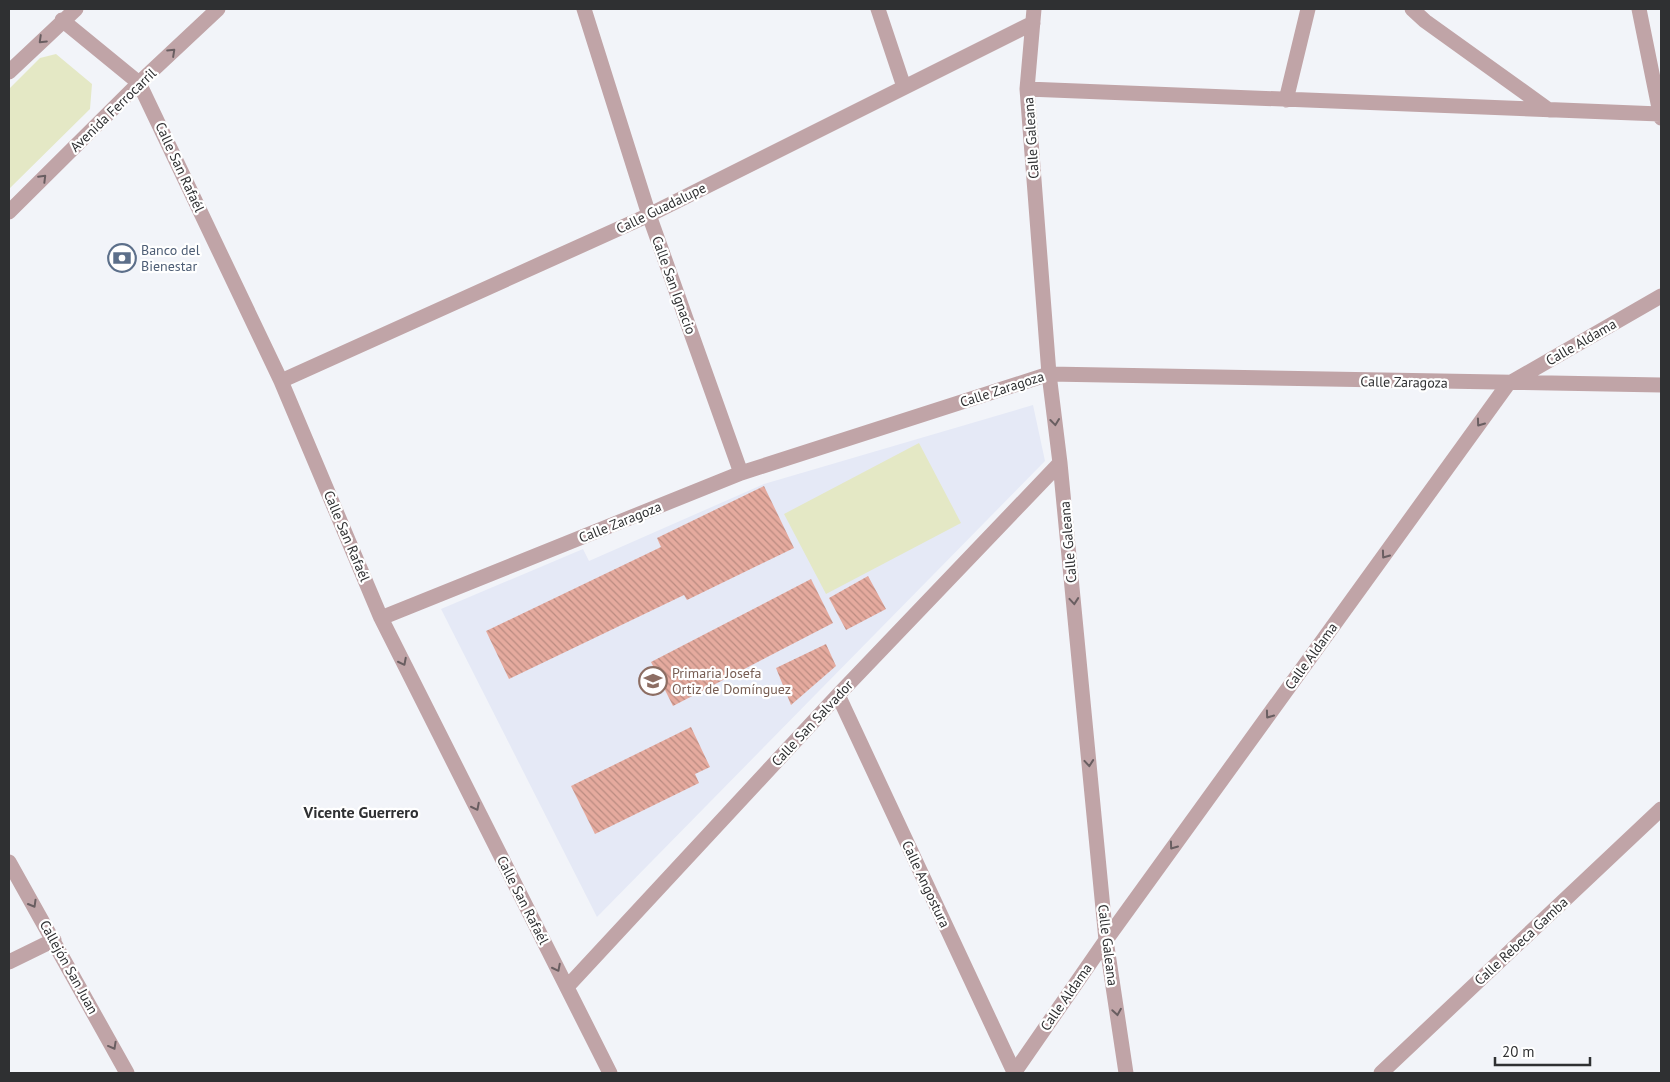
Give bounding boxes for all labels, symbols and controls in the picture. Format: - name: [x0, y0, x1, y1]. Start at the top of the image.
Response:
- one-way arrow: [38, 34, 47, 43]
- one-way arrow: [167, 49, 176, 58]
- street label: Avenida Ferrocarril: [66, 64, 160, 156]
- street label: Calle Galeana: [1019, 96, 1043, 180]
- street label: Calle San Rafaél: [151, 119, 209, 215]
- one-way arrow: [38, 175, 47, 184]
- street label: Calle Guadalupe: [613, 179, 709, 237]
- street label: Calle San Ignacio: [648, 233, 700, 337]
- place label: Banco del Bienestar: [141, 241, 200, 275]
- bank icon: Banco del Bienestar: [107, 243, 137, 273]
- street label: Calle Aldama: [1543, 315, 1619, 369]
- street label: Calle Zaragoza: [958, 367, 1046, 411]
- street label: Calle Zaragoza: [1360, 372, 1448, 392]
- one-way arrow: [1477, 417, 1486, 427]
- one-way arrow: [1049, 419, 1060, 427]
- street label: Calle San Rafaél: [320, 488, 374, 584]
- street label: Calle Zaragoza: [576, 497, 664, 547]
- street label: Calle Galeana: [1055, 500, 1081, 584]
- one-way arrow: [1382, 549, 1390, 558]
- one-way arrow: [1068, 598, 1079, 606]
- street label: Calle Aldama: [1281, 619, 1341, 693]
- one-way arrow: [397, 656, 407, 665]
- place label: Primaria Josefa Ortiz de Domínguez: [672, 664, 791, 698]
- school or university icon: Primaria Josefa Ortiz de Domínguez: [638, 666, 668, 696]
- street label: Calle San Salvador: [767, 676, 857, 770]
- one-way arrow: [1266, 709, 1275, 719]
- one-way arrow: [1083, 759, 1094, 767]
- district label: Vicente Guerrero: [303, 802, 419, 822]
- one-way arrow: [470, 802, 480, 811]
- street label: Calle Angostura: [898, 838, 954, 930]
- one-way arrow: [1170, 841, 1180, 850]
- street label: Calle San Rafaél: [493, 853, 553, 947]
- street label: Calle Rebeca Gamba: [1470, 893, 1572, 989]
- one-way arrow: [27, 899, 37, 908]
- street label: Calle Galeana: [1094, 903, 1122, 987]
- street label: Callejón San Juan: [36, 917, 102, 1017]
- street label: Calle Aldama: [1036, 960, 1096, 1034]
- one-way arrow: [551, 963, 561, 972]
- one-way arrow: [1111, 1008, 1122, 1016]
- scale bar: [1495, 1034, 1590, 1066]
- one-way arrow: [106, 1041, 116, 1050]
- text: 20 m: [1502, 1042, 1535, 1061]

